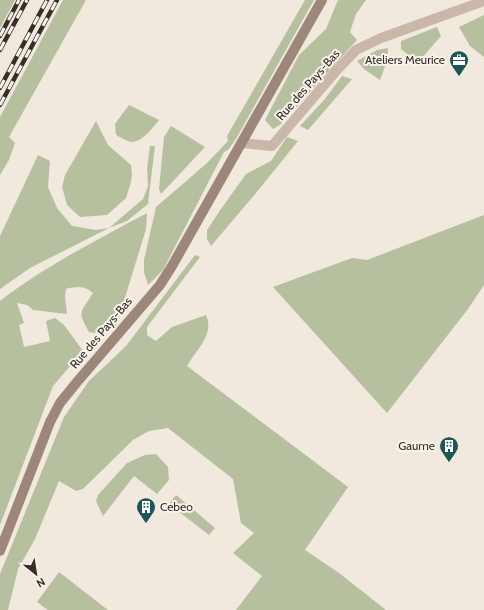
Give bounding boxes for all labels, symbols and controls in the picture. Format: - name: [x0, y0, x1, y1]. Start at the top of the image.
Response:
- street label: Rue des Pays-Bas: [273, 46, 342, 123]
- office icon: Ateliers Meurice: [448, 49, 470, 77]
- place label: Ateliers Meurice: [365, 52, 445, 67]
- street label: Rue des Pays-Bas: [66, 294, 135, 372]
- building icon: Gaume: [438, 435, 460, 463]
- place label: Gaume: [398, 438, 435, 453]
- building icon: Cebeo: [135, 496, 157, 524]
- place label: Cebeo: [160, 499, 193, 514]
- north arrow: [16, 554, 56, 594]
- text: N: [34, 575, 48, 591]

